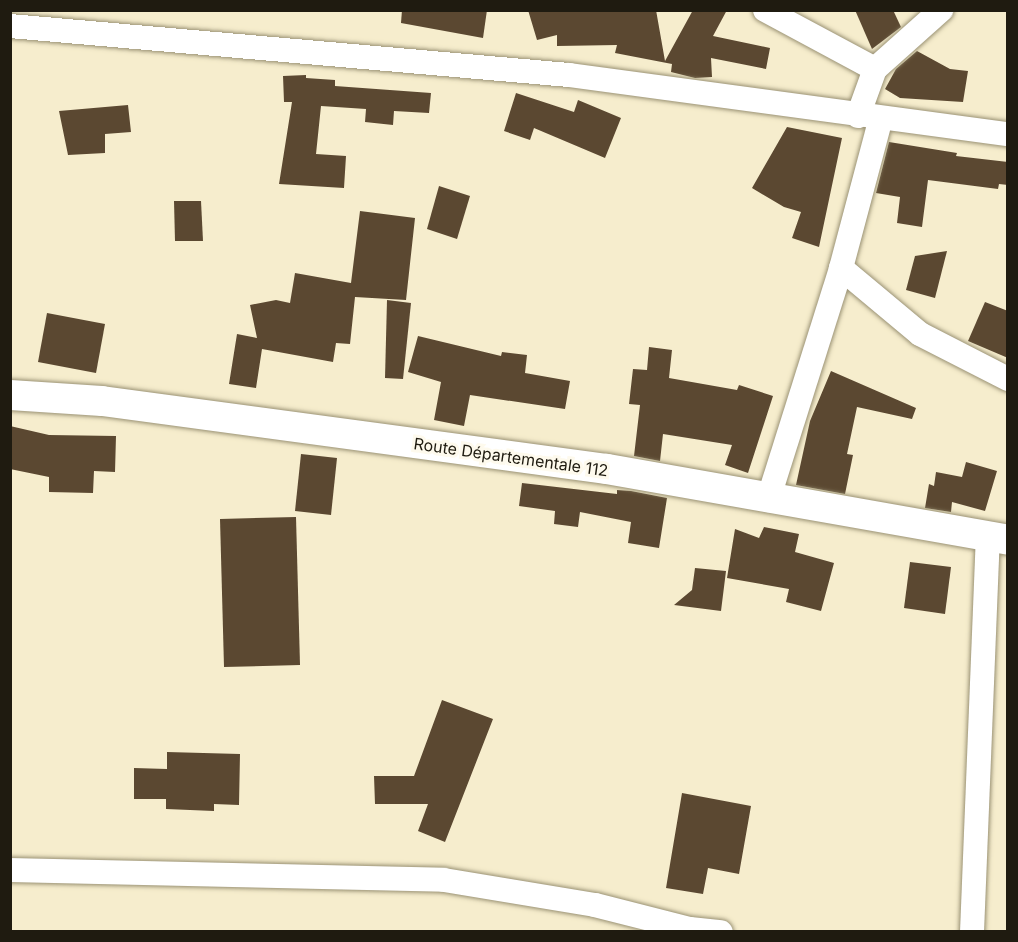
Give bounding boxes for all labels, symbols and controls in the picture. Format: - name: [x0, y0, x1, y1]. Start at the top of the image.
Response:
- street label: Route Départementale 112: [413, 434, 609, 480]

